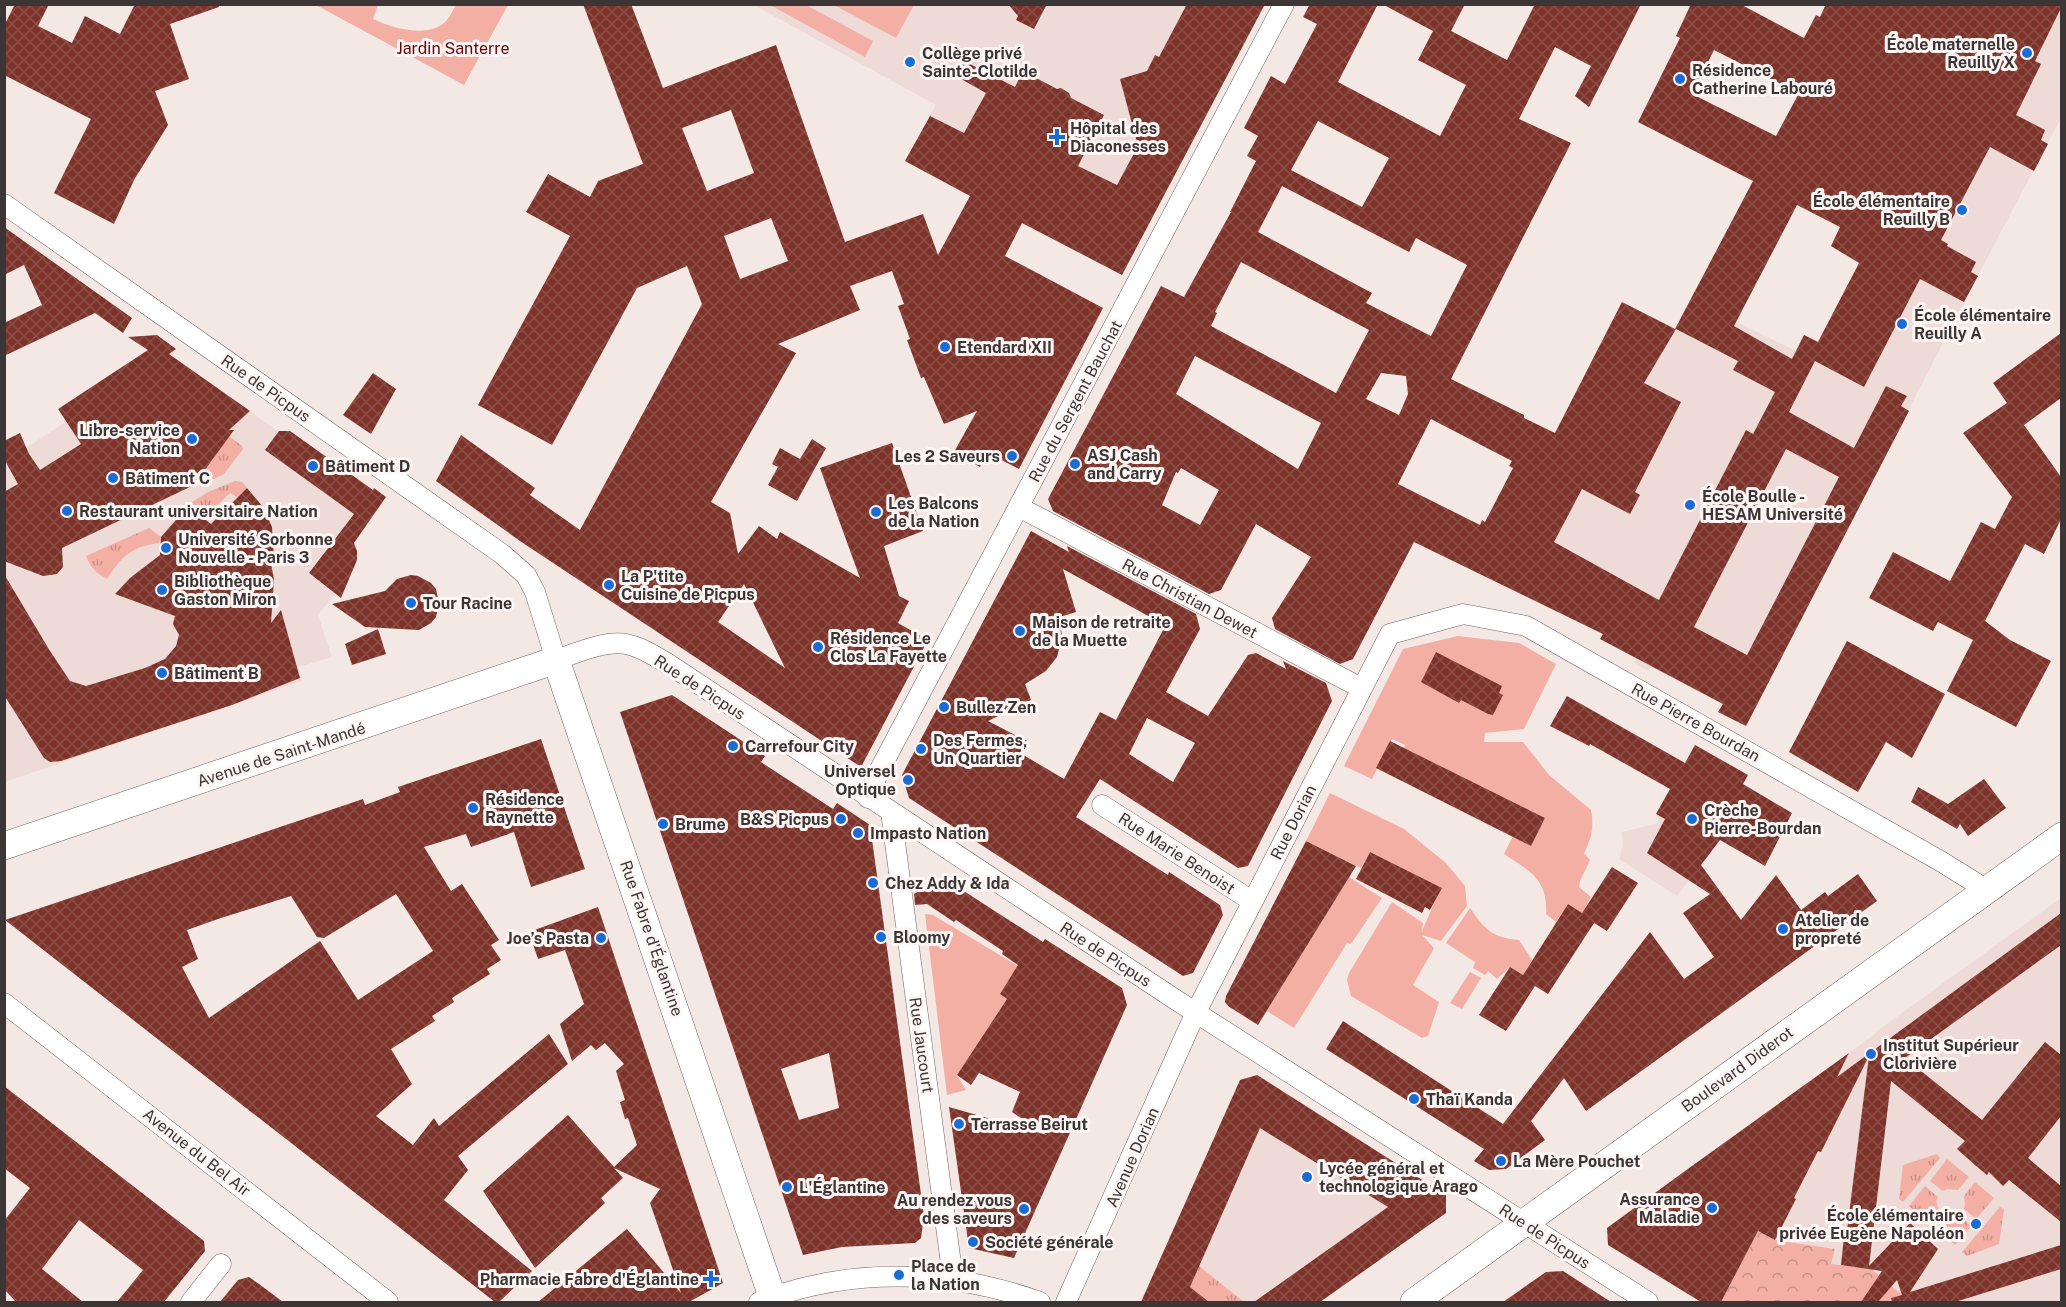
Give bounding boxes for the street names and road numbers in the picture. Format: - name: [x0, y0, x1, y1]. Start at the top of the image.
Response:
- street label: Rue du Sergent Bauchat: [1025, 317, 1126, 485]
- street label: Rue de Picpus: [217, 351, 314, 426]
- street label: Rue Christian Dewet: [1119, 555, 1261, 642]
- street label: Rue de Picpus: [651, 651, 749, 724]
- street label: Rue Pierre Bourdan: [1628, 679, 1763, 766]
- street label: Avenue de Saint-Mandé: [194, 718, 368, 791]
- street label: Rue Dorian: [1267, 782, 1320, 863]
- street label: Rue Marie Benoist: [1115, 809, 1239, 898]
- street label: Rue Fabre d'Églantine: [616, 857, 688, 1019]
- street label: Rue de Picpus: [1057, 918, 1155, 991]
- street label: Rue Jaucourt: [905, 996, 938, 1094]
- street label: Boulevard Diderot: [1678, 1022, 1797, 1116]
- street label: Avenue du Bel Air: [139, 1104, 254, 1200]
- street label: Avenue Dorian: [1102, 1104, 1163, 1210]
- street label: Rue de Picpus: [1496, 1200, 1594, 1273]

